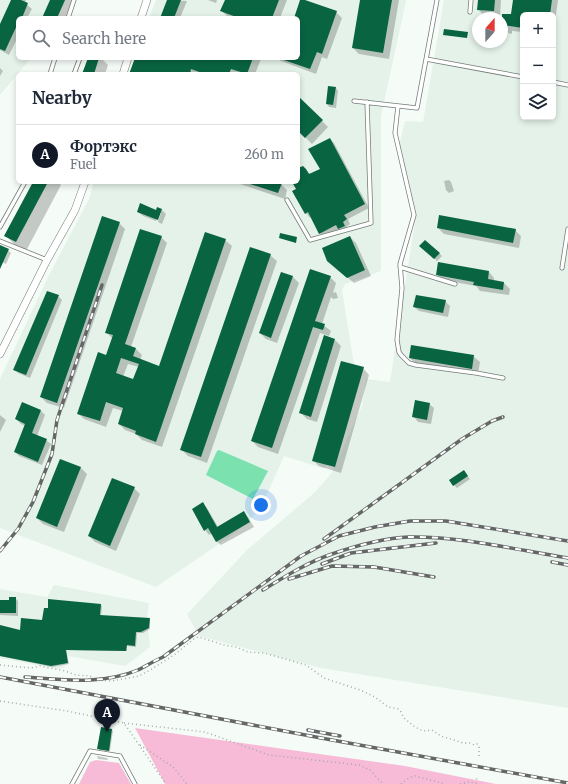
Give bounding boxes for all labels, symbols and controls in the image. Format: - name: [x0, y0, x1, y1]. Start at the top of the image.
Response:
- north arrow: [472, 12, 508, 48]
- map controls: [520, 12, 556, 120]
- button: +: [520, 12, 556, 48]
- search box: [16, 16, 300, 60]
- icon: search: [30, 27, 52, 49]
- text: Search here: [62, 29, 146, 48]
- button: −: [520, 48, 556, 84]
- button: layers: [520, 84, 556, 120]
- text: Nearby: [32, 87, 92, 109]
- text: Фортэкс: [70, 137, 137, 156]
- text: A: [40, 146, 50, 163]
- text: 260 m: [244, 146, 284, 163]
- text: Fuel: [70, 156, 97, 173]
- your location: [251, 495, 271, 515]
- pin: A: [94, 699, 120, 732]

